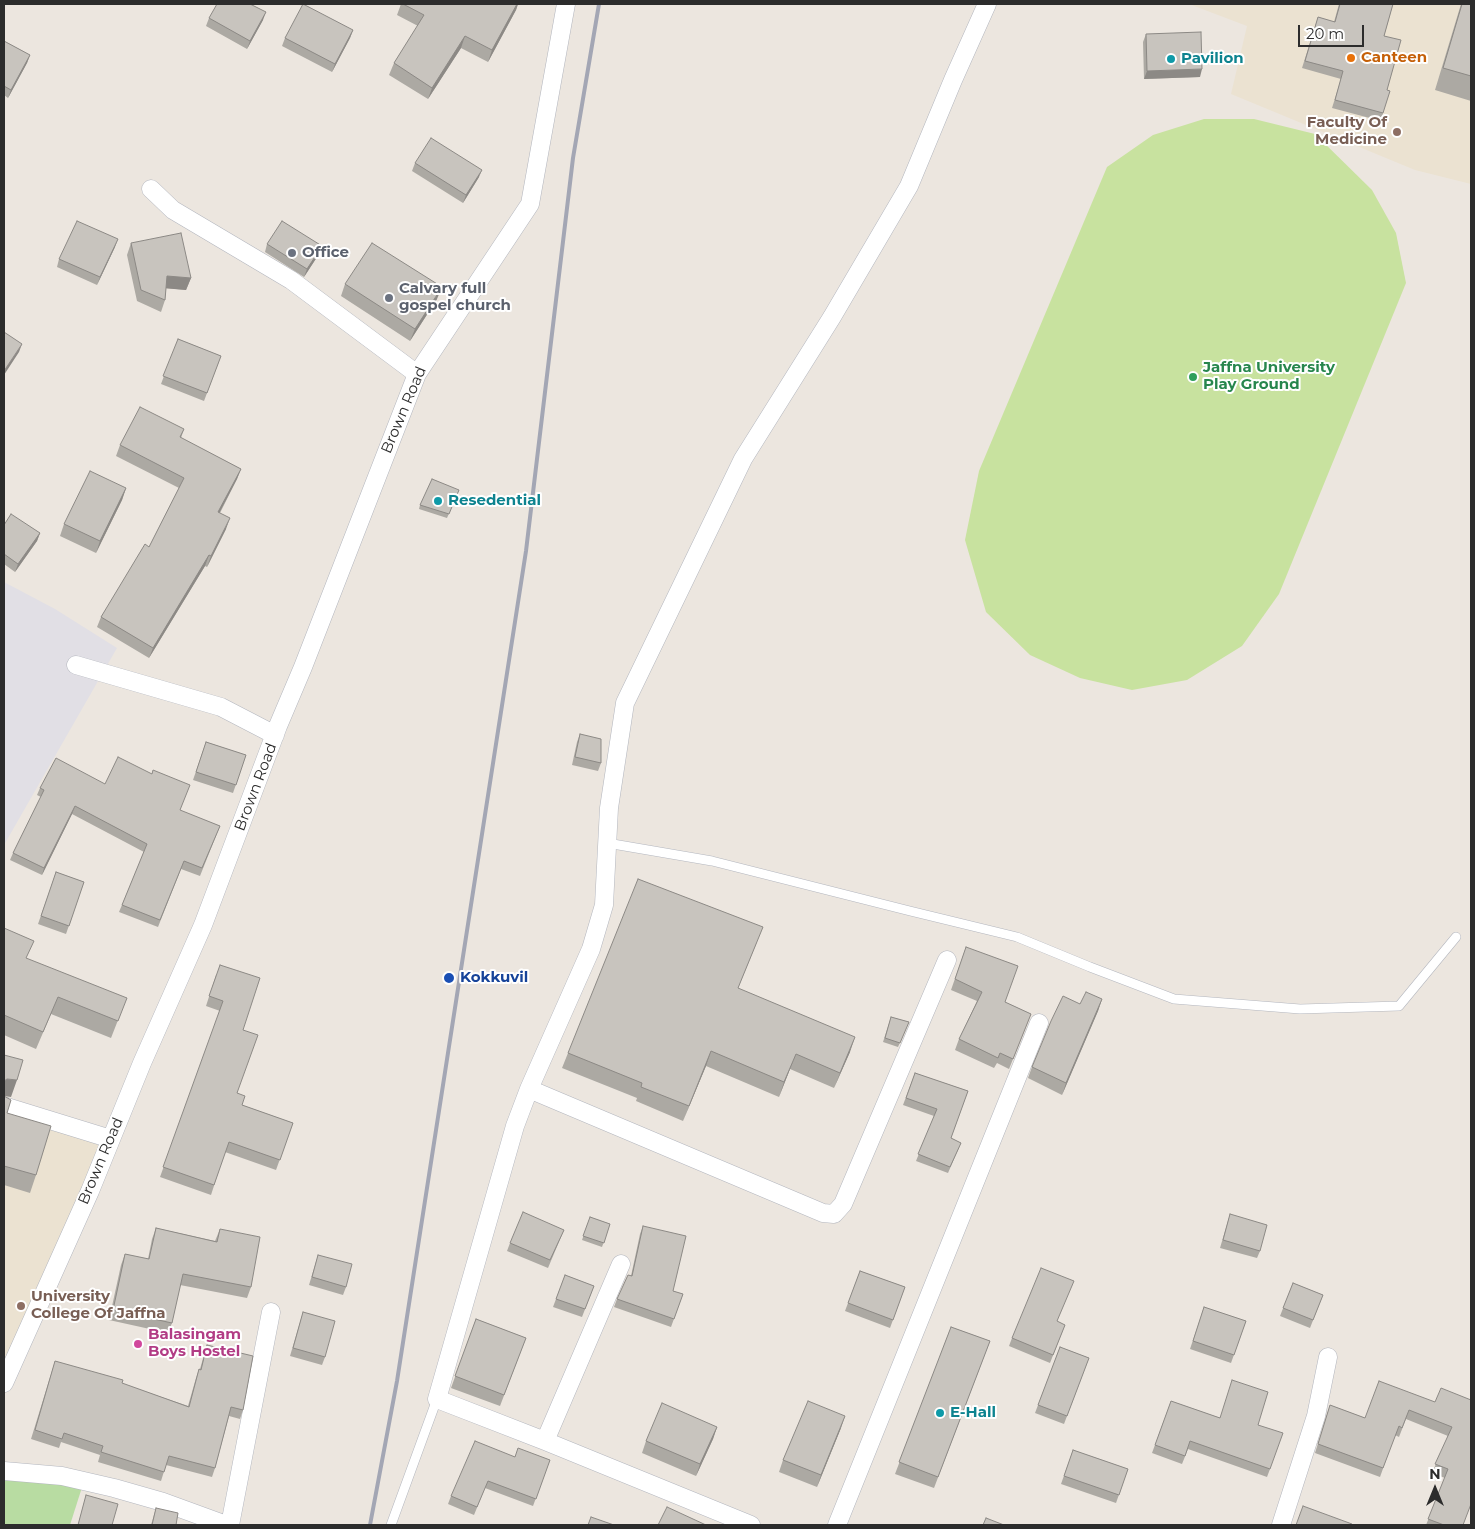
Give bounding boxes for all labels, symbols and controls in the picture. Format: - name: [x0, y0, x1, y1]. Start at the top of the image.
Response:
- scale bar: [1300, 15, 1366, 47]
- text: 20 m: [1306, 24, 1344, 43]
- place label: Canteen: [1361, 49, 1427, 67]
- place label: Pavilion: [1181, 50, 1244, 68]
- marker: Canteen: [1345, 52, 1357, 64]
- marker: Pavilion: [1165, 53, 1177, 65]
- place label: Faculty Of Medicine: [1307, 114, 1387, 149]
- marker: Faculty Of Medicine: [1391, 126, 1403, 138]
- place label: Office: [302, 244, 349, 262]
- marker: Office: [286, 247, 298, 259]
- place label: Calvary full gospel church: [399, 280, 511, 315]
- marker: Calvary full gospel church: [383, 292, 395, 304]
- place label: Jaffna University Play Ground: [1203, 359, 1335, 394]
- street label: Brown Road: [378, 364, 430, 456]
- marker: Jaffna University Play Ground: [1187, 371, 1199, 383]
- place label: Resedential: [448, 492, 541, 510]
- marker: Resedential: [432, 495, 444, 507]
- street label: Brown Road: [231, 740, 281, 834]
- place label: Kokkuvil: [460, 969, 528, 987]
- marker: Kokkuvil: [442, 971, 456, 985]
- street label: Brown Road: [75, 1115, 127, 1207]
- place label: University College Of Jaffna: [31, 1288, 166, 1323]
- marker: University College Of Jaffna: [15, 1300, 27, 1312]
- place label: Balasingam Boys Hostel: [148, 1326, 241, 1361]
- marker: Balasingam Boys Hostel: [132, 1338, 144, 1350]
- place label: E-Hall: [950, 1404, 996, 1422]
- marker: E-Hall: [934, 1407, 946, 1419]
- north arrow: [1410, 1464, 1460, 1514]
- text: N: [1429, 1465, 1441, 1483]

